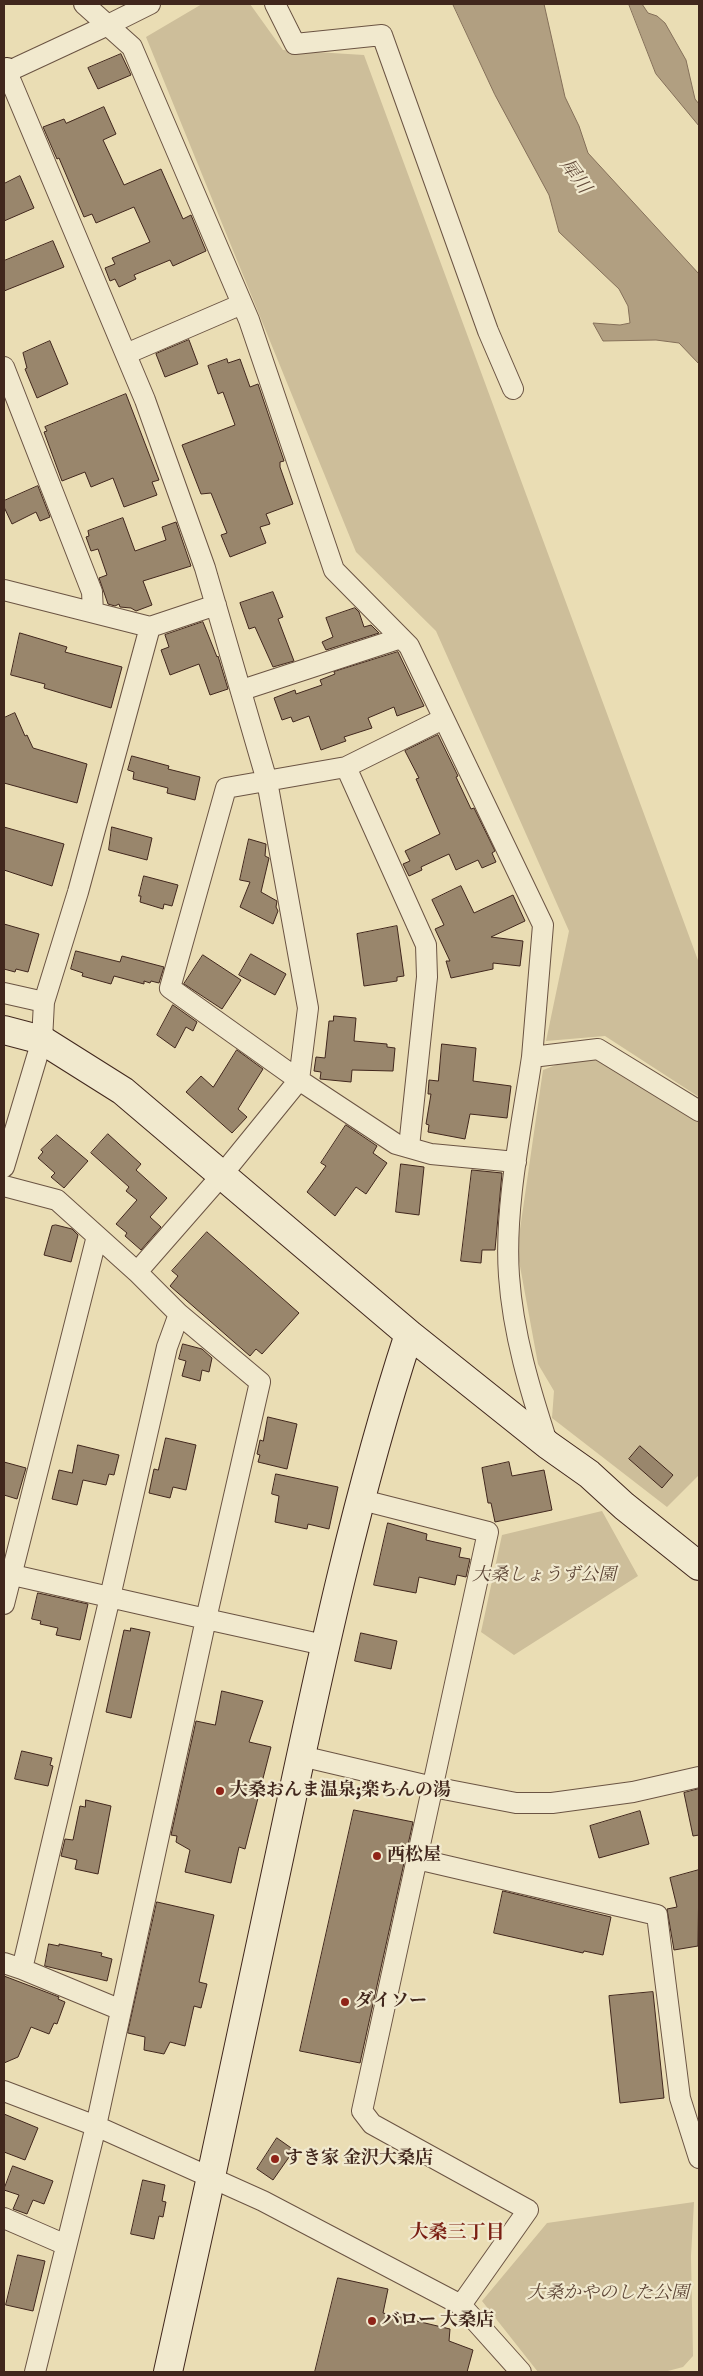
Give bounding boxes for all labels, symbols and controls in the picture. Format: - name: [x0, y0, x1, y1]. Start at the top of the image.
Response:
- water label: 犀川: [554, 155, 594, 199]
- park label: 大桑しょうず公園: [472, 1565, 616, 1587]
- place label: 大桑おんま温泉;楽ちんの湯: [230, 1780, 451, 1802]
- marker: 大桑おんま温泉;楽ちんの湯: [214, 1785, 226, 1797]
- place label: 西松屋: [387, 1845, 441, 1867]
- marker: 西松屋: [371, 1850, 383, 1862]
- place label: ダイソー: [355, 1991, 427, 2013]
- marker: ダイソー: [339, 1996, 351, 2008]
- place label: すき家 金沢大桑店: [285, 2148, 433, 2170]
- marker: すき家 金沢大桑店: [269, 2153, 281, 2165]
- district label: 大桑三丁目: [410, 2223, 504, 2245]
- park label: 大桑かやのした公園: [527, 2283, 689, 2305]
- place label: バロー 大桑店: [382, 2310, 494, 2332]
- marker: バロー 大桑店: [366, 2315, 378, 2327]

